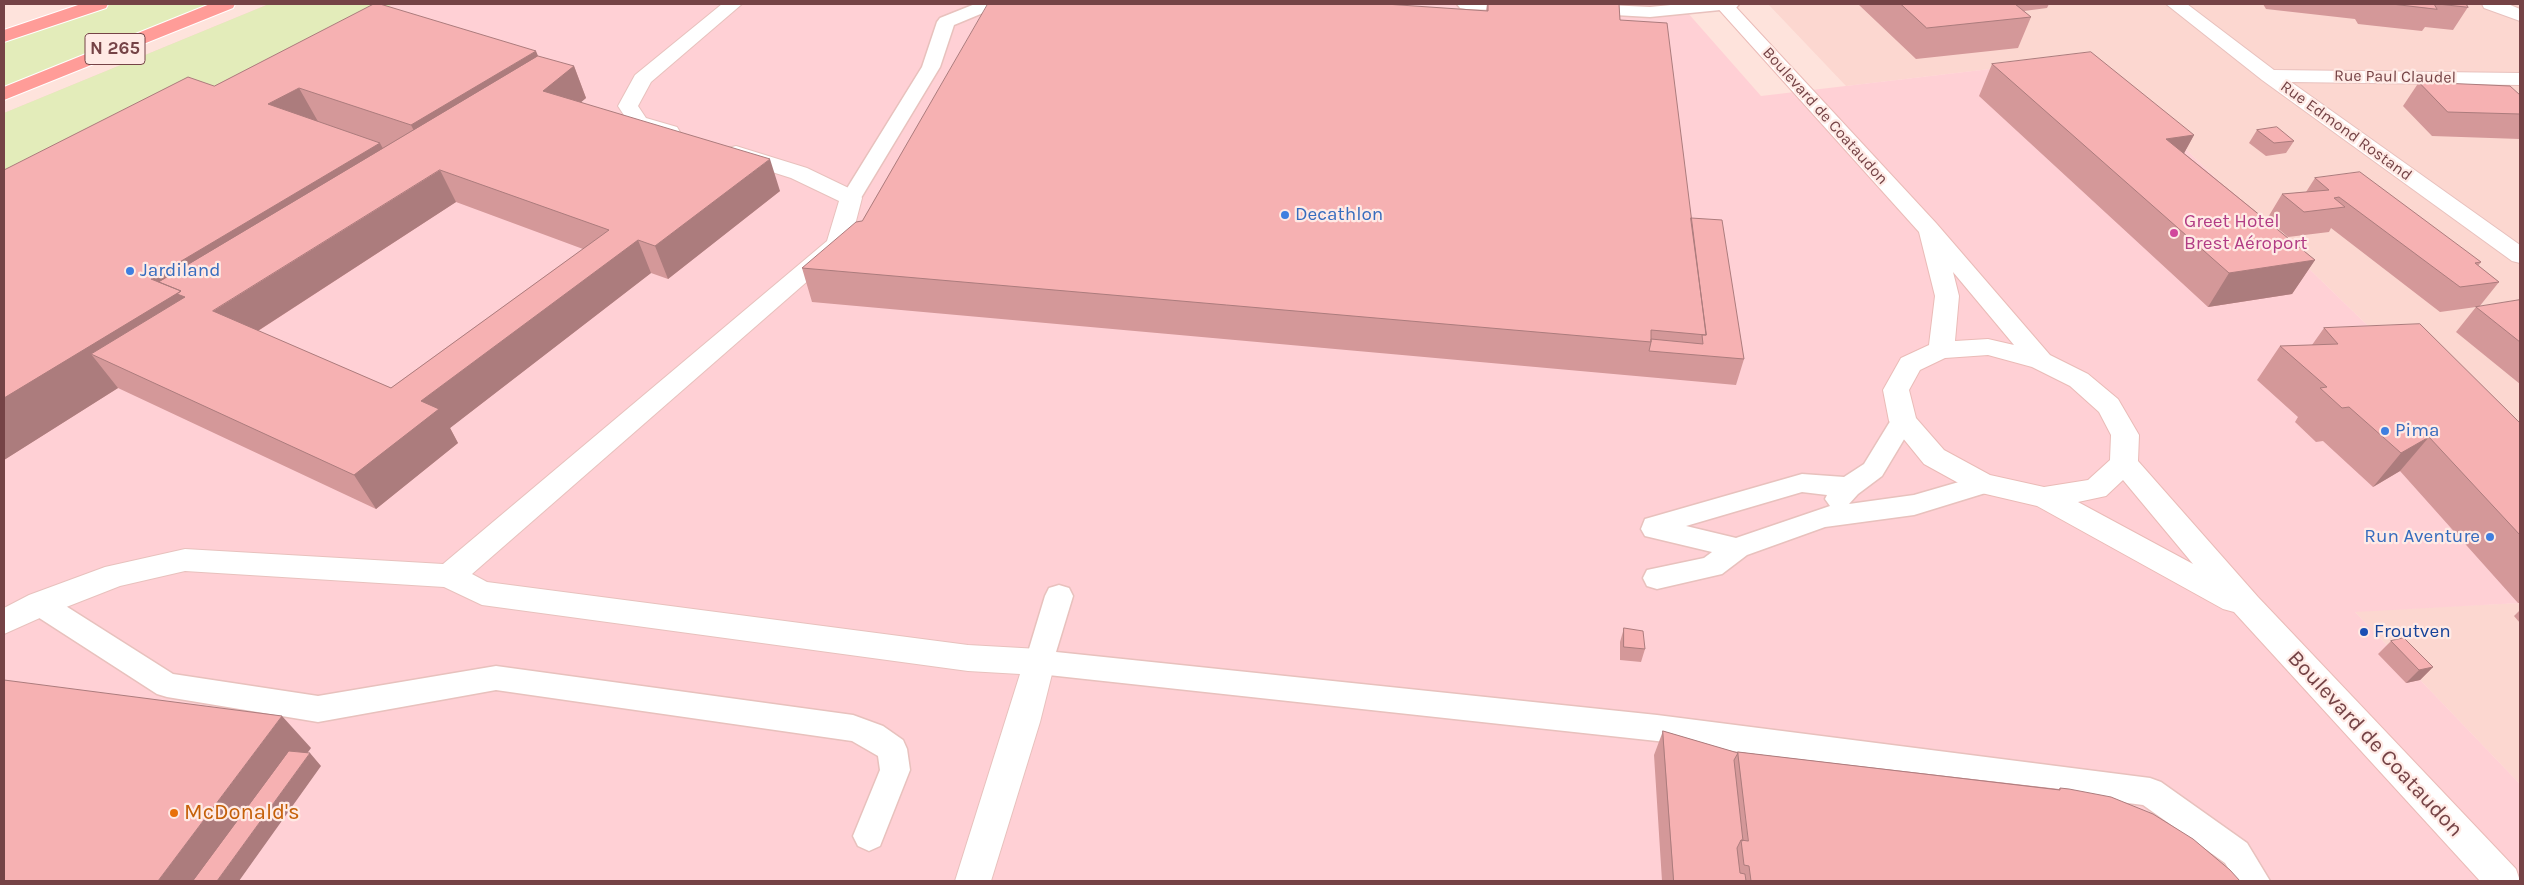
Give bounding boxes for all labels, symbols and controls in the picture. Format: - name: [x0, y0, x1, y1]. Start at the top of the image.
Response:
- road number: N 265: [85, 34, 145, 64]
- street label: Boulevard de Coataudon: [1758, 43, 1892, 189]
- street label: Rue Paul Claudel: [2334, 66, 2456, 88]
- street label: Rue Edmond Rostand: [2277, 77, 2415, 185]
- place label: Decathlon: [1295, 204, 1383, 226]
- marker: Decathlon: [1279, 209, 1291, 221]
- place label: Greet Hotel Brest Aéroport: [2184, 211, 2307, 255]
- marker: Greet Hotel Brest Aéroport: [2168, 227, 2180, 239]
- place label: Jardiland: [140, 260, 220, 282]
- marker: Jardiland: [124, 265, 136, 277]
- place label: Pima: [2395, 420, 2439, 442]
- marker: Pima: [2379, 425, 2391, 437]
- place label: Run Aventure: [2364, 526, 2480, 548]
- marker: Run Aventure: [2484, 531, 2496, 543]
- place label: Froutven: [2374, 621, 2451, 643]
- marker: Froutven: [2358, 626, 2370, 638]
- street label: Boulevard de Coataudon: [2282, 645, 2468, 843]
- place label: McDonald's: [184, 800, 300, 826]
- marker: McDonald's: [168, 807, 180, 819]

